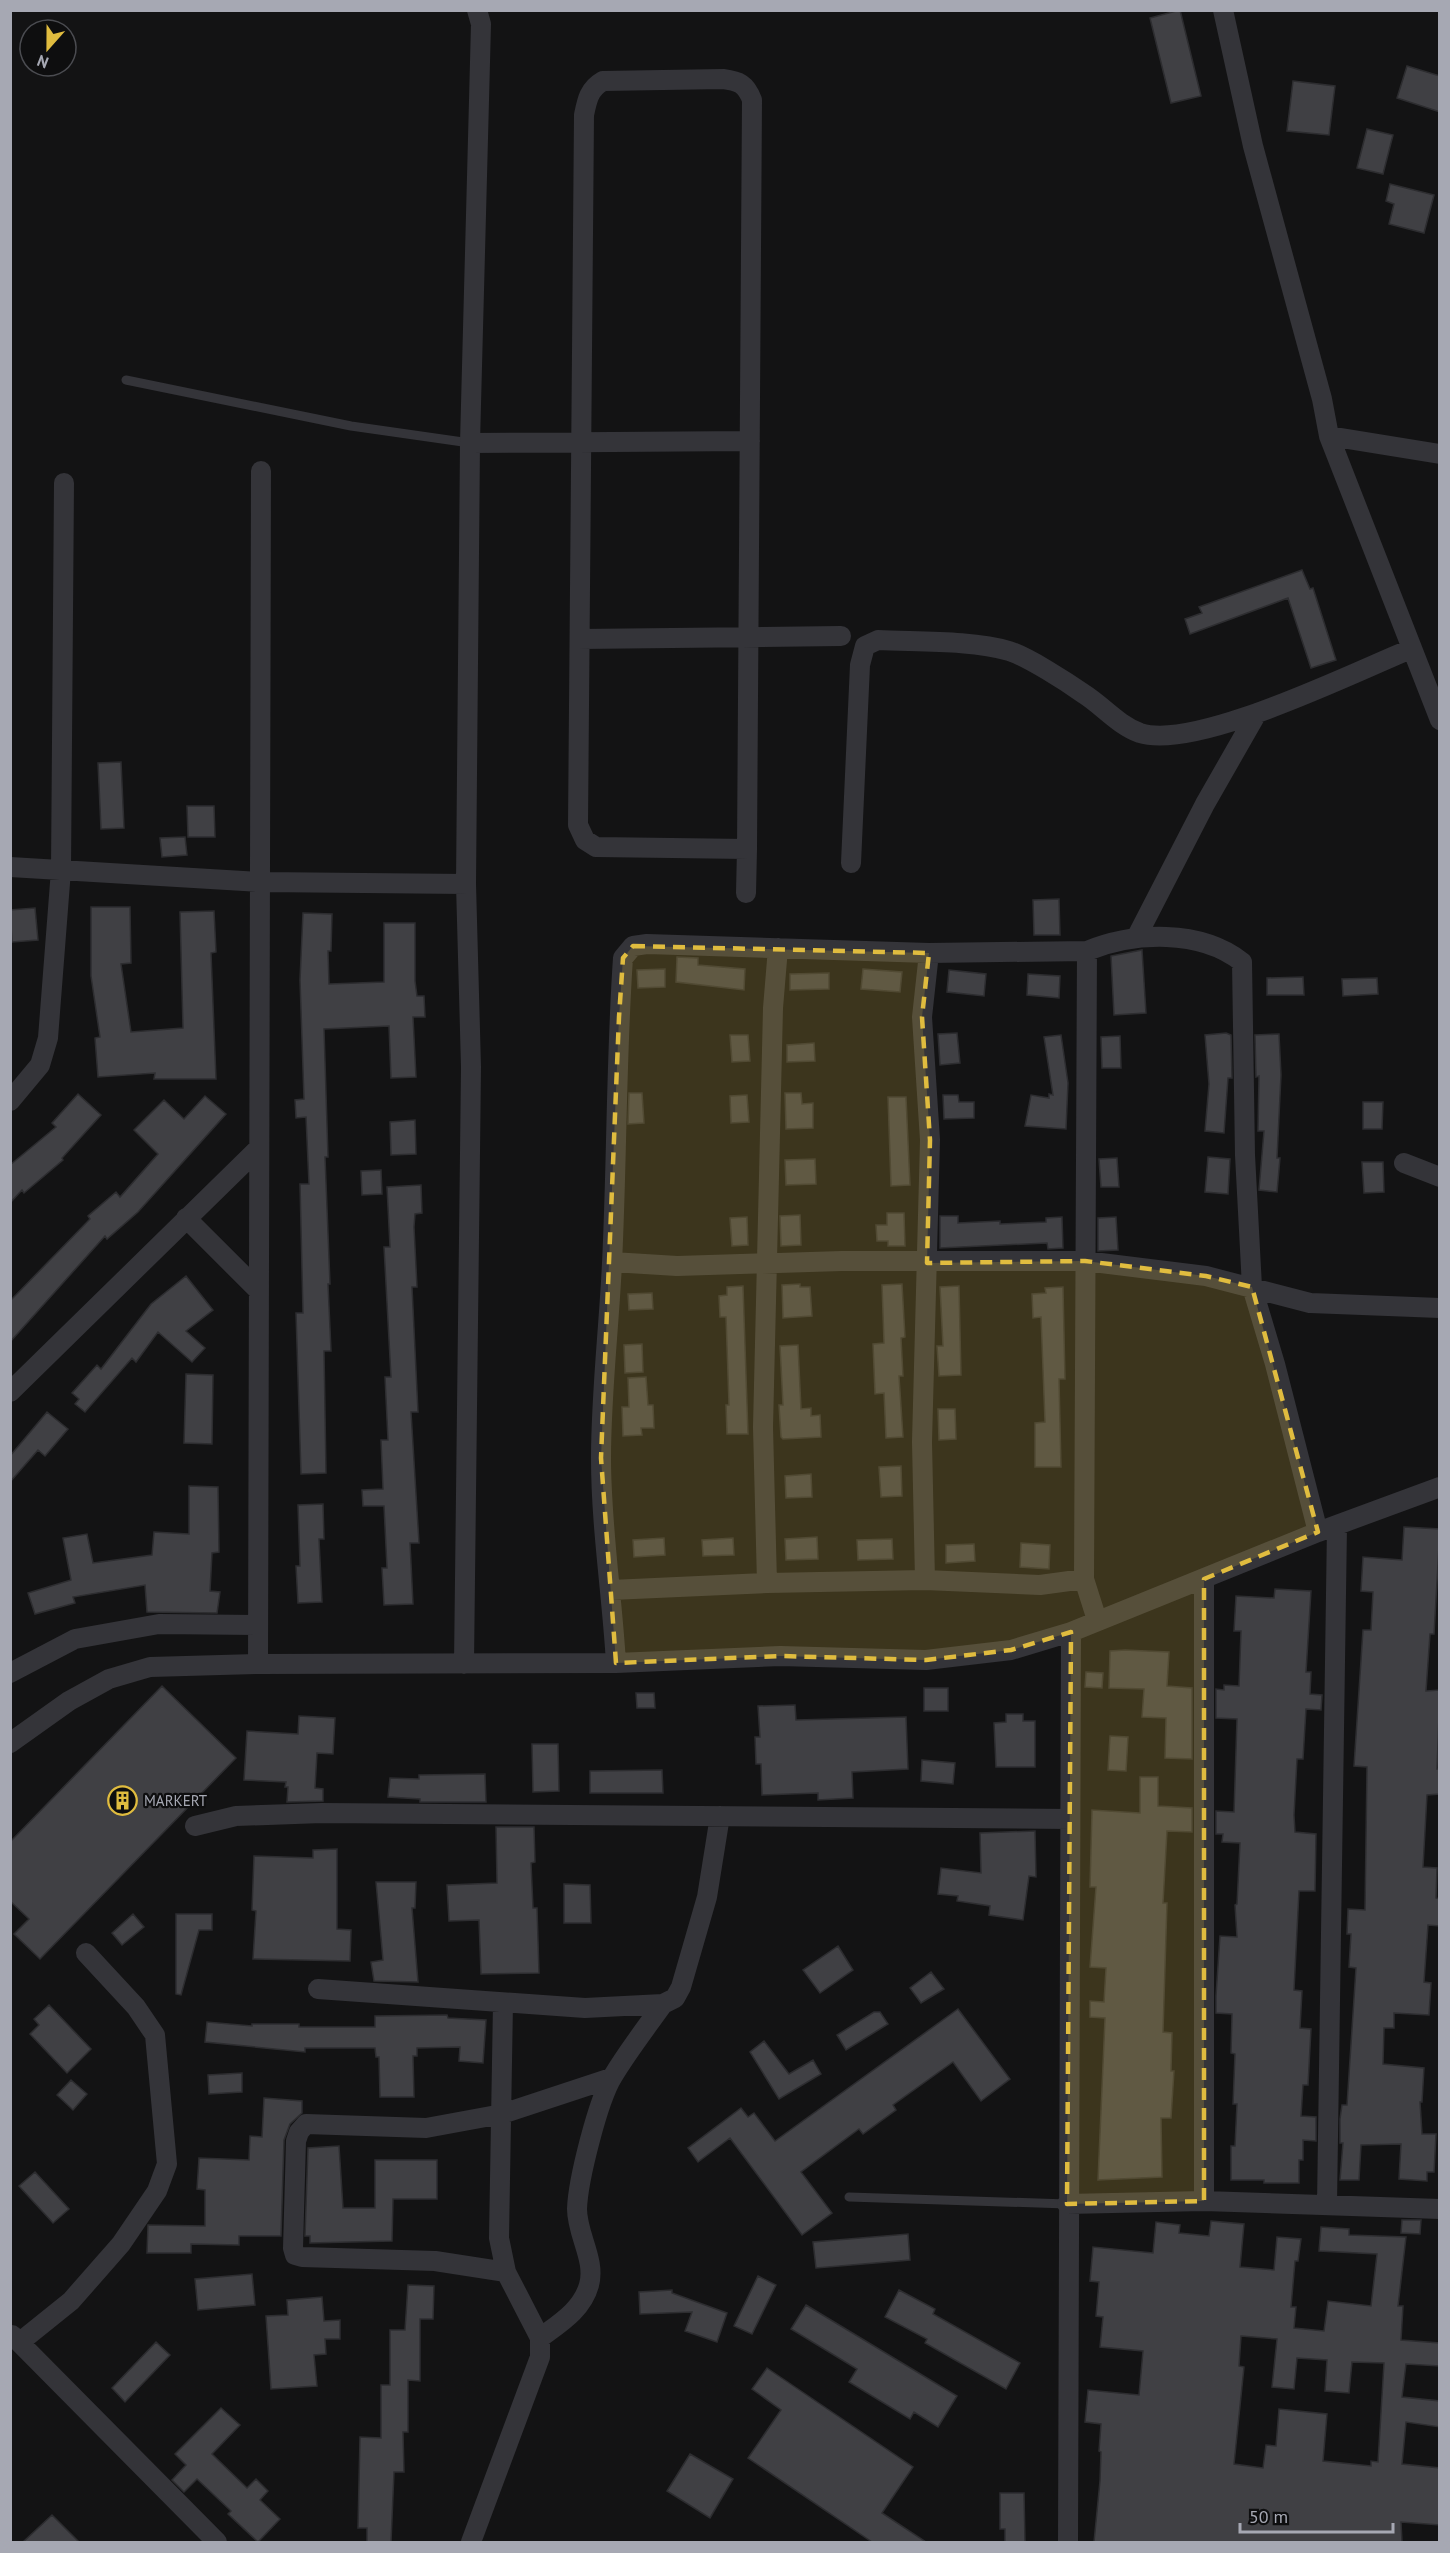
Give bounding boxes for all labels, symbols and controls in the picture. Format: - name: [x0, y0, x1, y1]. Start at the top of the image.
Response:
- north arrow: [18, 18, 78, 78]
- text: N: [34, 51, 51, 73]
- building icon: MARKERT: [107, 1784, 139, 1816]
- place label: MARKERT: [144, 1791, 208, 1810]
- scale bar: [1240, 2496, 1393, 2534]
- text: 50 m: [1249, 2505, 1288, 2528]

